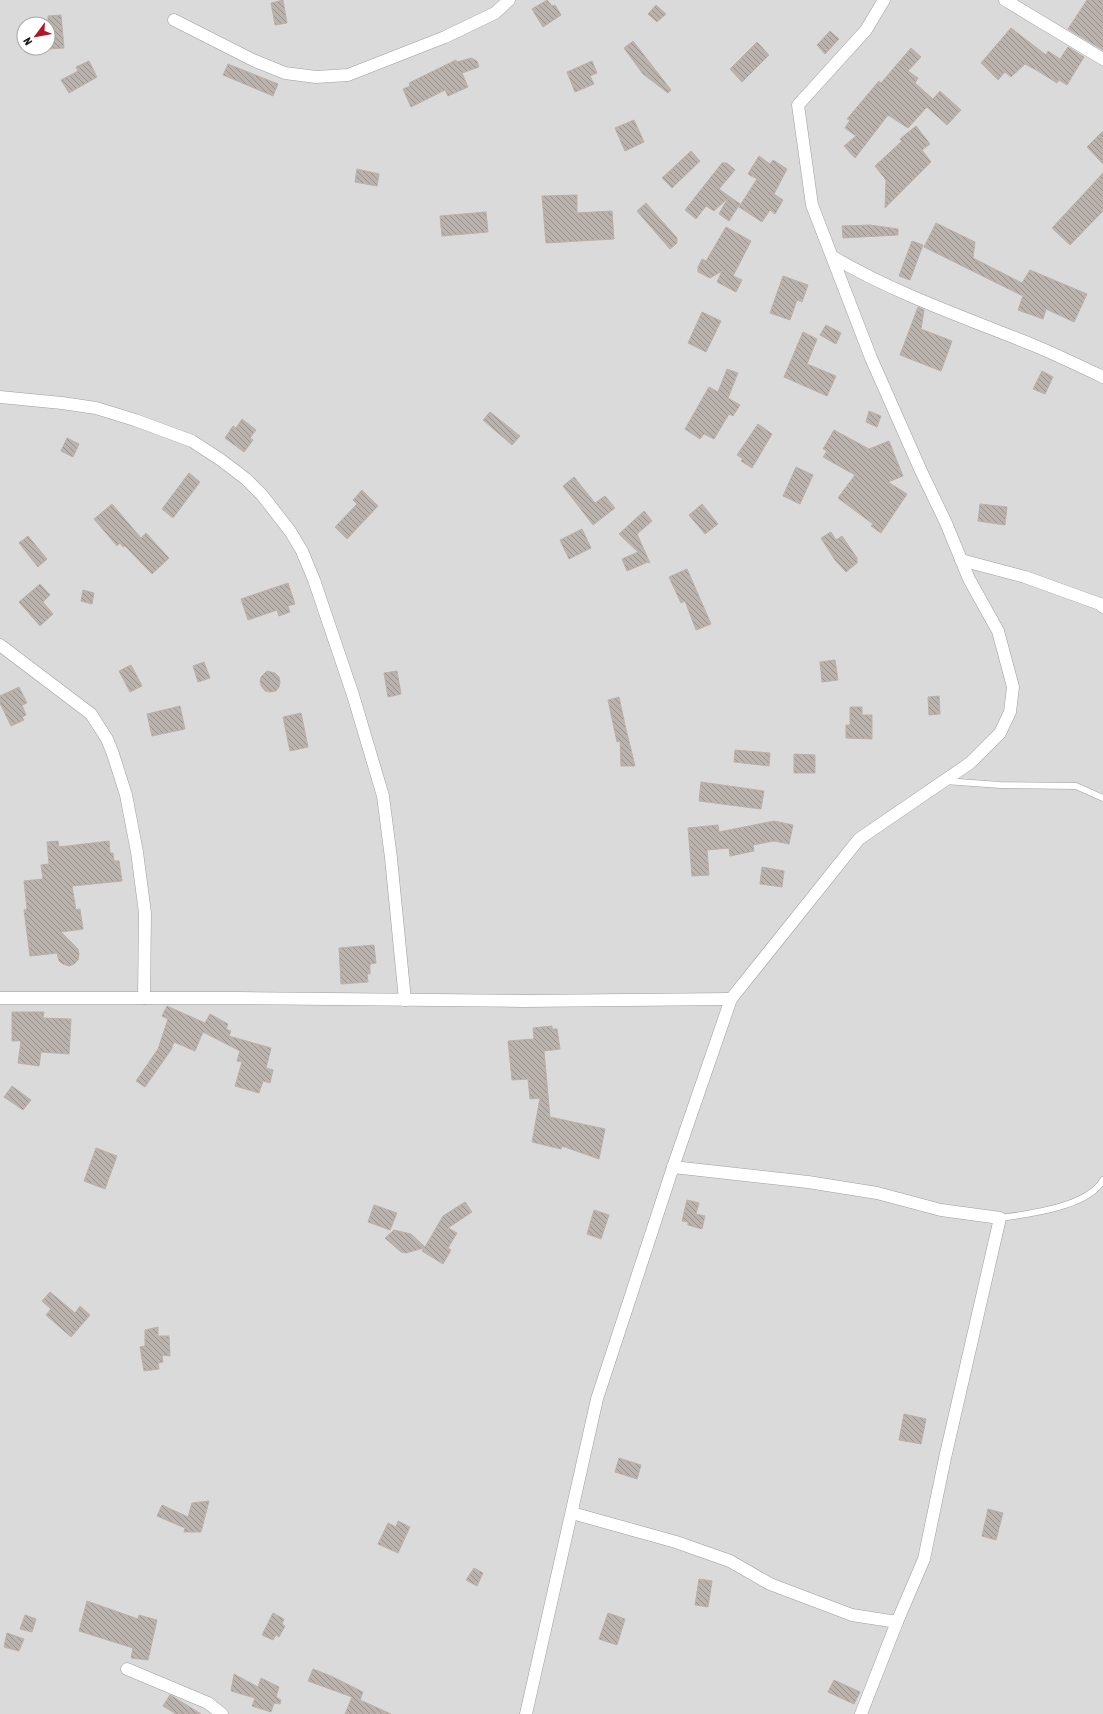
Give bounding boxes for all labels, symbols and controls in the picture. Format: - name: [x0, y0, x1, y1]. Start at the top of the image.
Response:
- north arrow: [16, 16, 56, 56]
- text: N: [21, 35, 34, 47]

